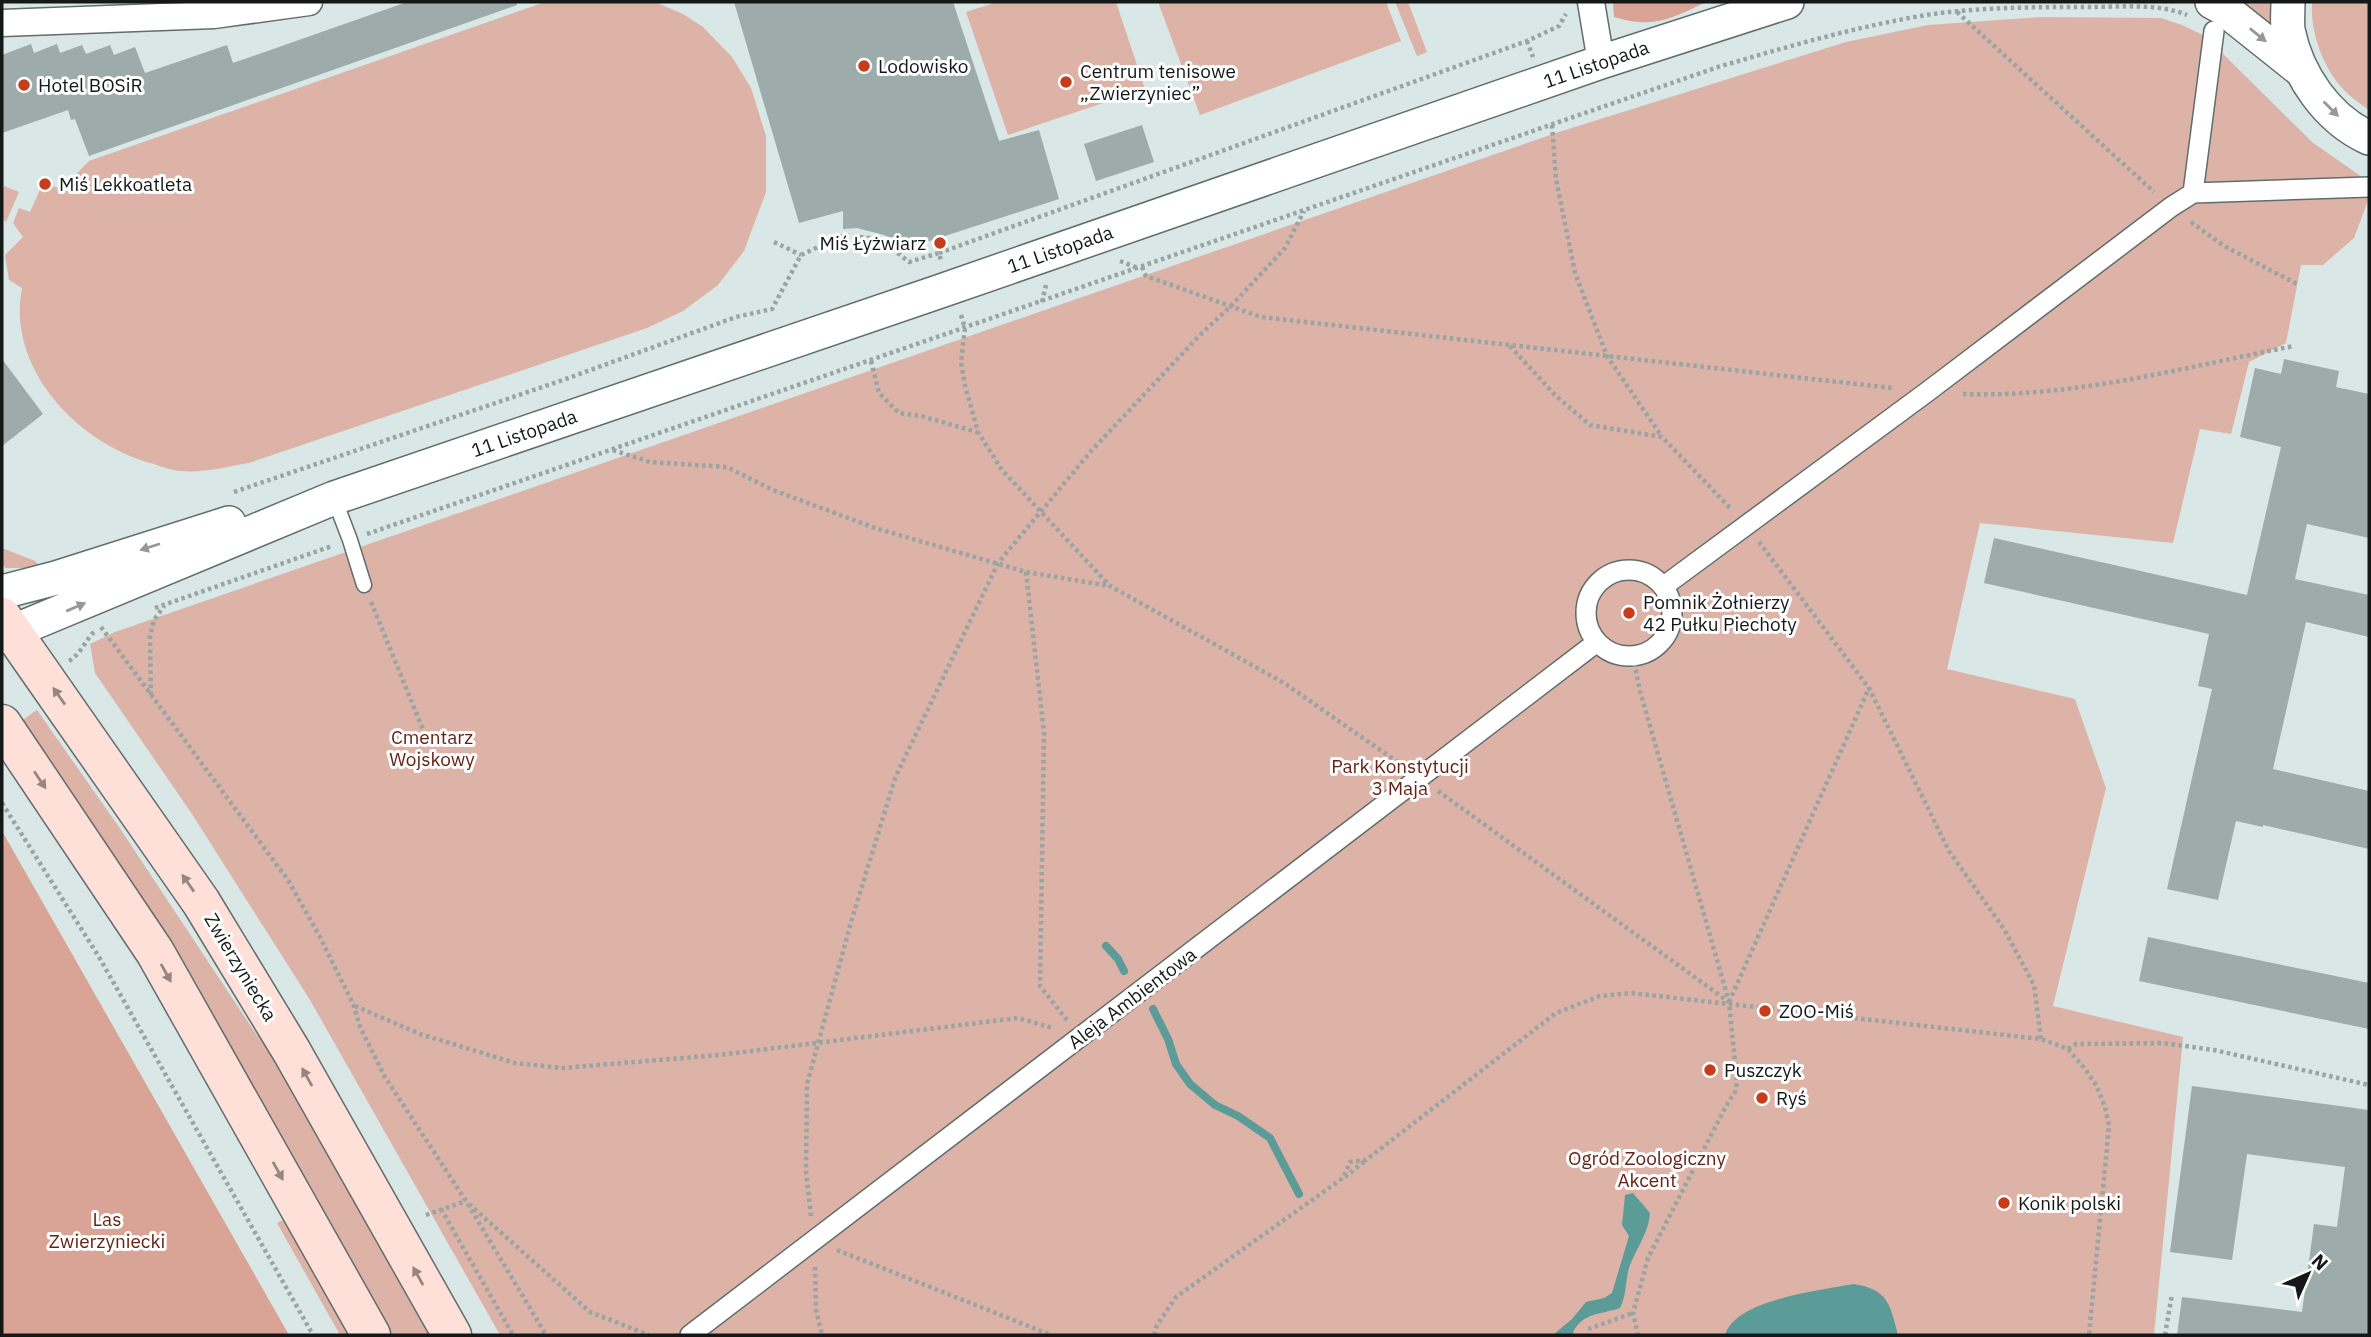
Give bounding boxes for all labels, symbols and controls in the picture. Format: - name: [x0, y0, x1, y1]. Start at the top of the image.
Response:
- one-way arrow: [2249, 27, 2266, 42]
- street label: 11 Listopada: [1540, 35, 1652, 93]
- place label: Lodowisko: [878, 54, 968, 78]
- marker: Lodowisko: [856, 58, 872, 74]
- place label: Centrum tenisowe „Zwierzyniec”: [1080, 59, 1236, 105]
- place label: Hotel BOSiR: [38, 73, 143, 97]
- marker: Centrum tenisowe „Zwierzyniec”: [1058, 74, 1074, 90]
- marker: Hotel BOSiR: [16, 77, 32, 93]
- one-way arrow: [2322, 101, 2339, 118]
- place label: Miś Lekkoatleta: [59, 172, 192, 196]
- marker: Miś Lekkoatleta: [37, 176, 53, 192]
- street label: 11 Listopada: [1004, 220, 1116, 278]
- place label: Miś Łyżwiarz: [820, 231, 926, 255]
- marker: Miś Łyżwiarz: [932, 235, 948, 251]
- street label: 11 Listopada: [468, 404, 580, 462]
- one-way arrow: [139, 542, 160, 553]
- place label: Pomnik Żołnierzy 42 Pułku Piechoty: [1643, 590, 1797, 636]
- one-way arrow: [66, 601, 87, 612]
- marker: Pomnik Żołnierzy 42 Pułku Piechoty: [1621, 605, 1637, 621]
- one-way arrow: [52, 687, 66, 705]
- park label: Cmentarz Wojskowy: [389, 725, 475, 771]
- park label: Park Konstytucji 3 Maja: [1331, 754, 1469, 800]
- one-way arrow: [33, 771, 47, 789]
- one-way arrow: [181, 874, 195, 892]
- street label: Zwierzyniecka: [199, 909, 283, 1025]
- street label: Aleja Ambientowa: [1063, 942, 1201, 1054]
- one-way arrow: [160, 963, 172, 982]
- place label: ZOO-Miś: [1779, 999, 1854, 1023]
- marker: ZOO-Miś: [1757, 1003, 1773, 1019]
- place label: Puszczyk: [1724, 1058, 1802, 1082]
- marker: Puszczyk: [1702, 1062, 1718, 1078]
- one-way arrow: [301, 1068, 313, 1087]
- place label: Ryś: [1776, 1086, 1807, 1110]
- marker: Ryś: [1754, 1090, 1770, 1106]
- park label: Ogród Zoologiczny Akcent: [1568, 1146, 1726, 1192]
- one-way arrow: [272, 1161, 284, 1180]
- place label: Konik polski: [2018, 1191, 2121, 1215]
- marker: Konik polski: [1996, 1195, 2012, 1211]
- park label: Las Zwierzyniecki: [49, 1207, 165, 1253]
- north arrow: [2273, 1239, 2343, 1309]
- text: N: [2307, 1249, 2333, 1275]
- one-way arrow: [412, 1266, 424, 1285]

